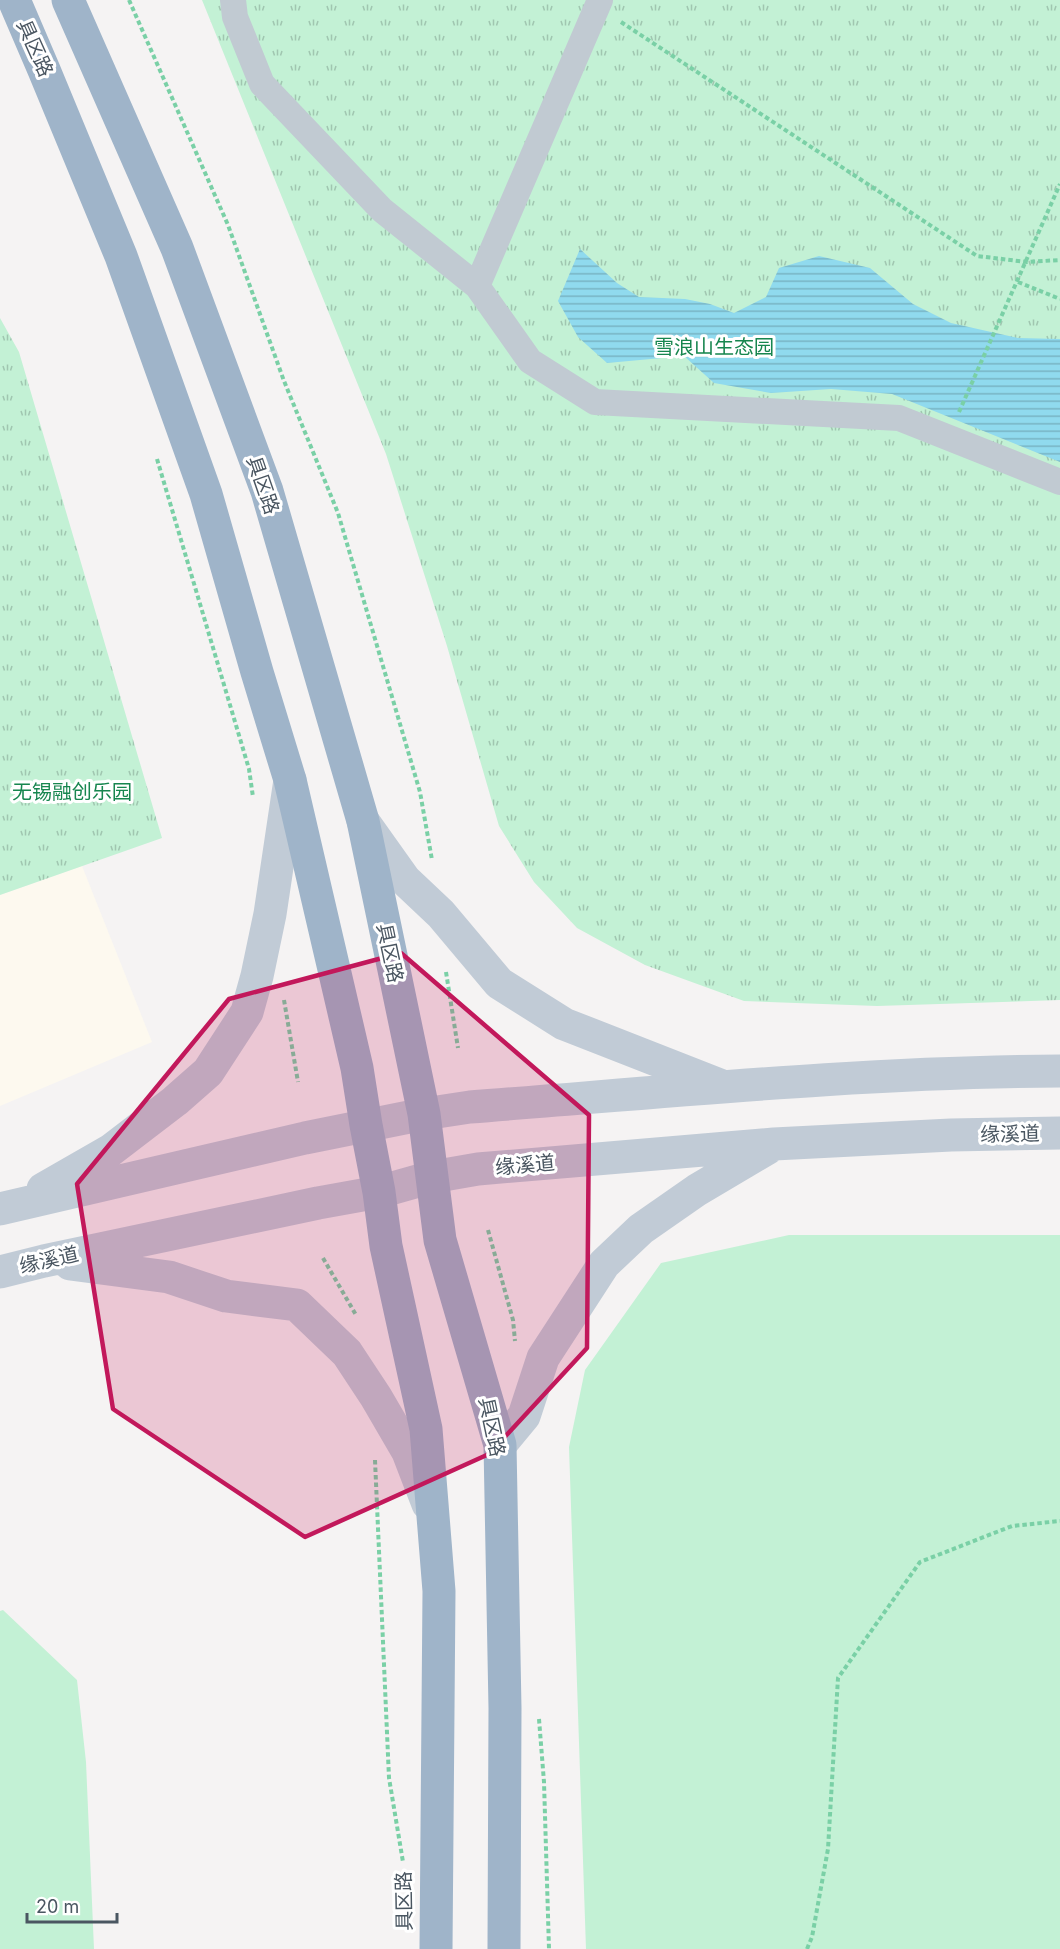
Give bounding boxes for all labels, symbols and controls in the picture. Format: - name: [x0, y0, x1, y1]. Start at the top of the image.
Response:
- street label: 具区路: [12, 16, 58, 80]
- park label: 雪浪山生态园: [654, 335, 774, 359]
- street label: 具区路: [242, 453, 284, 517]
- park label: 无锡融创乐园: [12, 780, 132, 804]
- street label: 具区路: [372, 921, 408, 985]
- street label: 缘溪道: [980, 1121, 1040, 1147]
- street label: 缘溪道: [494, 1150, 556, 1180]
- street label: 缘溪道: [17, 1242, 81, 1278]
- street label: 具区路: [474, 1395, 510, 1459]
- street label: 具区路: [391, 1871, 417, 1931]
- scale bar: [27, 1886, 117, 1924]
- text: 20 m: [36, 1896, 79, 1917]

